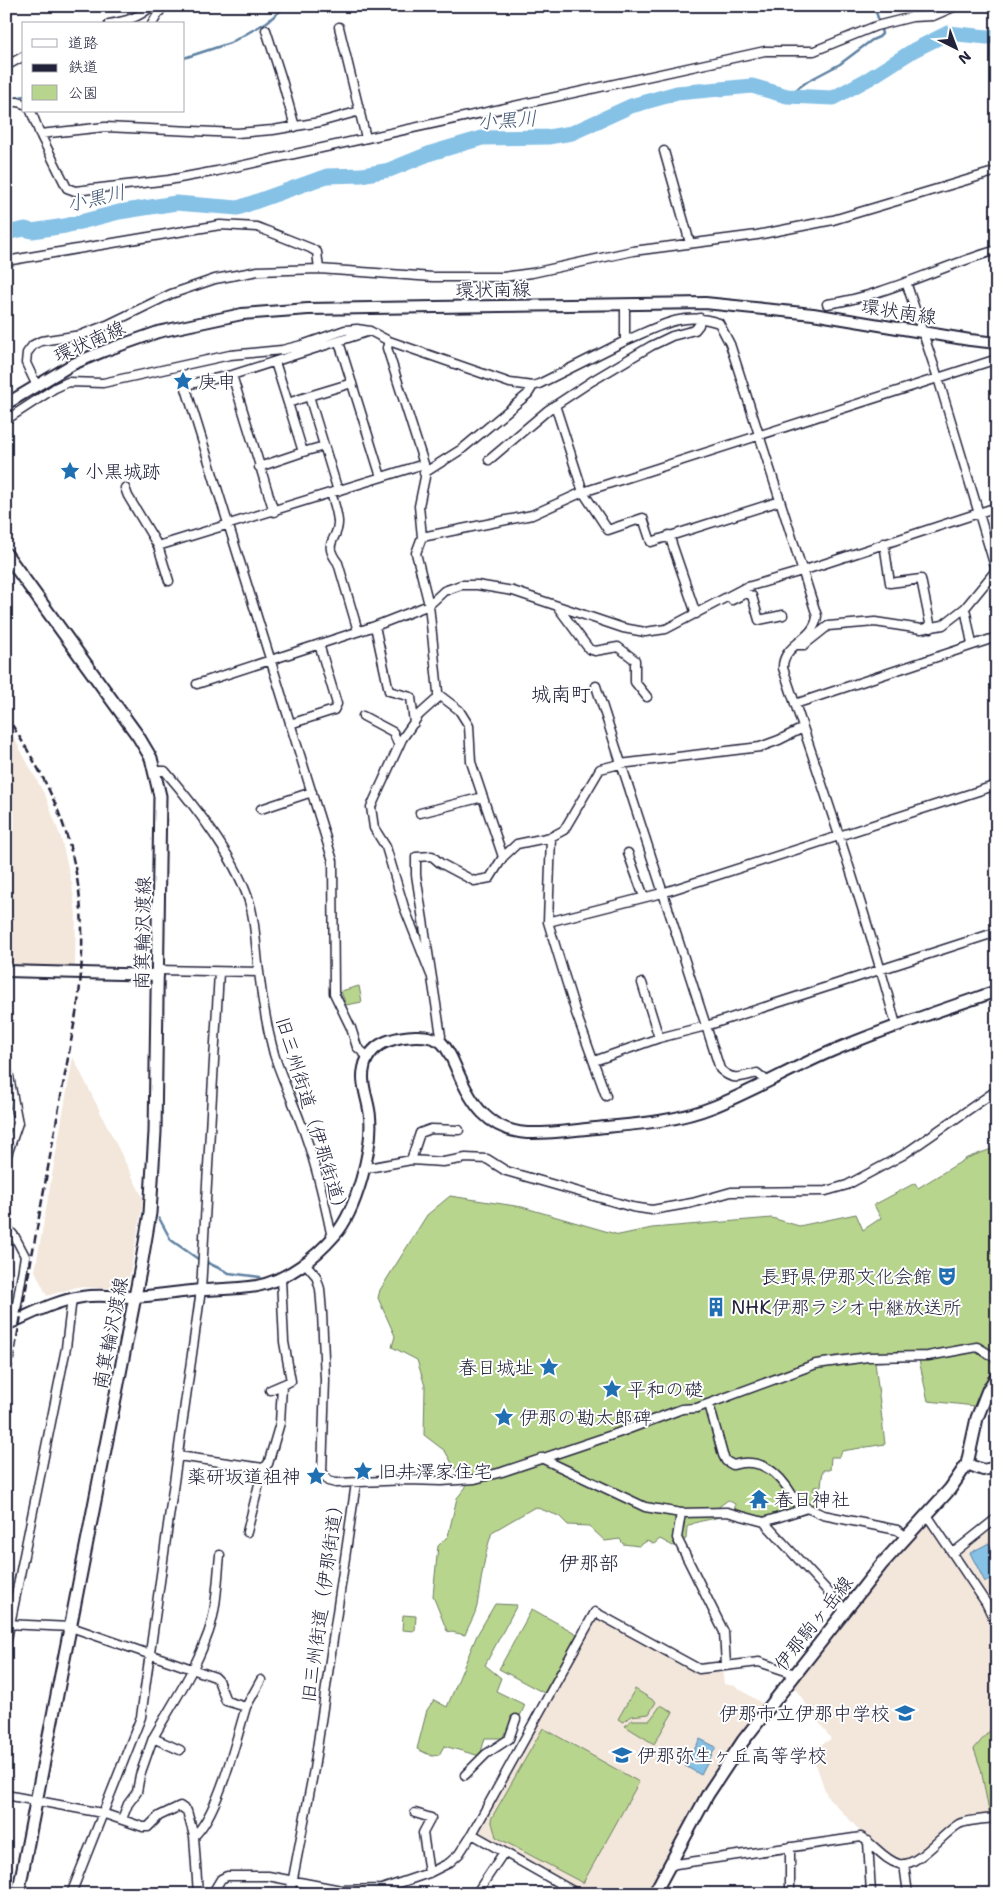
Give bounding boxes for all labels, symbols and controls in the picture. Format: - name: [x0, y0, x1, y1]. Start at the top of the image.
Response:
- legend: [22, 22, 185, 112]
- north arrow: [930, 22, 980, 72]
- text: 道路: [68, 33, 98, 53]
- text: N: [955, 47, 975, 68]
- text: 鉄道: [68, 57, 98, 77]
- text: 公園: [68, 83, 98, 103]
- water label: 小黒川: [476, 105, 538, 135]
- water label: 小黒川: [64, 179, 128, 217]
- street label: 環状南線: [455, 276, 531, 303]
- street label: 環状南線: [859, 293, 938, 330]
- street label: 環状南線: [49, 315, 129, 368]
- place label: 庚申: [198, 369, 236, 394]
- place icon: 庚申: [172, 370, 194, 392]
- place label: 小黒城跡: [85, 459, 161, 484]
- place icon: 小黒城跡: [59, 460, 81, 482]
- district label: 城南町: [531, 681, 591, 707]
- street label: 南箕輪沢渡線: [129, 876, 156, 990]
- street label: 旧三州街道（伊那街道）: [270, 1014, 355, 1221]
- place label: 長野県伊那文化会館: [761, 1264, 932, 1289]
- theatre icon: 長野県伊那文化会館: [936, 1265, 958, 1287]
- street label: 南箕輪沢渡線: [87, 1275, 134, 1391]
- place label: NHK伊那ラジオ中継放送所: [731, 1295, 961, 1320]
- building icon: NHK伊那ラジオ中継放送所: [705, 1296, 727, 1318]
- place label: 春日城址: [458, 1355, 534, 1380]
- place icon: 春日城址: [538, 1356, 560, 1378]
- place label: 平和の礎: [627, 1377, 703, 1402]
- place icon: 平和の礎: [601, 1378, 623, 1400]
- place label: 伊那の勘太郎碑: [519, 1405, 652, 1430]
- place icon: 伊那の勘太郎碑: [493, 1406, 515, 1428]
- place label: 旧井澤家住宅: [378, 1459, 492, 1484]
- place icon: 旧井澤家住宅: [352, 1460, 374, 1482]
- place label: 薬研坂道祖神: [187, 1464, 301, 1489]
- place icon: 薬研坂道祖神: [305, 1465, 327, 1487]
- place label: 春日神社: [774, 1487, 850, 1512]
- temple icon: 春日神社: [748, 1488, 770, 1510]
- street label: 旧三州街道（伊那街道）: [296, 1494, 349, 1704]
- district label: 伊那部: [559, 1550, 619, 1576]
- street label: 伊那駒ヶ岳線: [768, 1571, 858, 1676]
- place label: 伊那市立伊那中学校: [719, 1701, 890, 1726]
- school or university icon: 伊那市立伊那中学校: [894, 1702, 916, 1724]
- place label: 伊那弥生ヶ丘高等学校: [637, 1743, 827, 1768]
- school or university icon: 伊那弥生ヶ丘高等学校: [611, 1744, 633, 1766]

